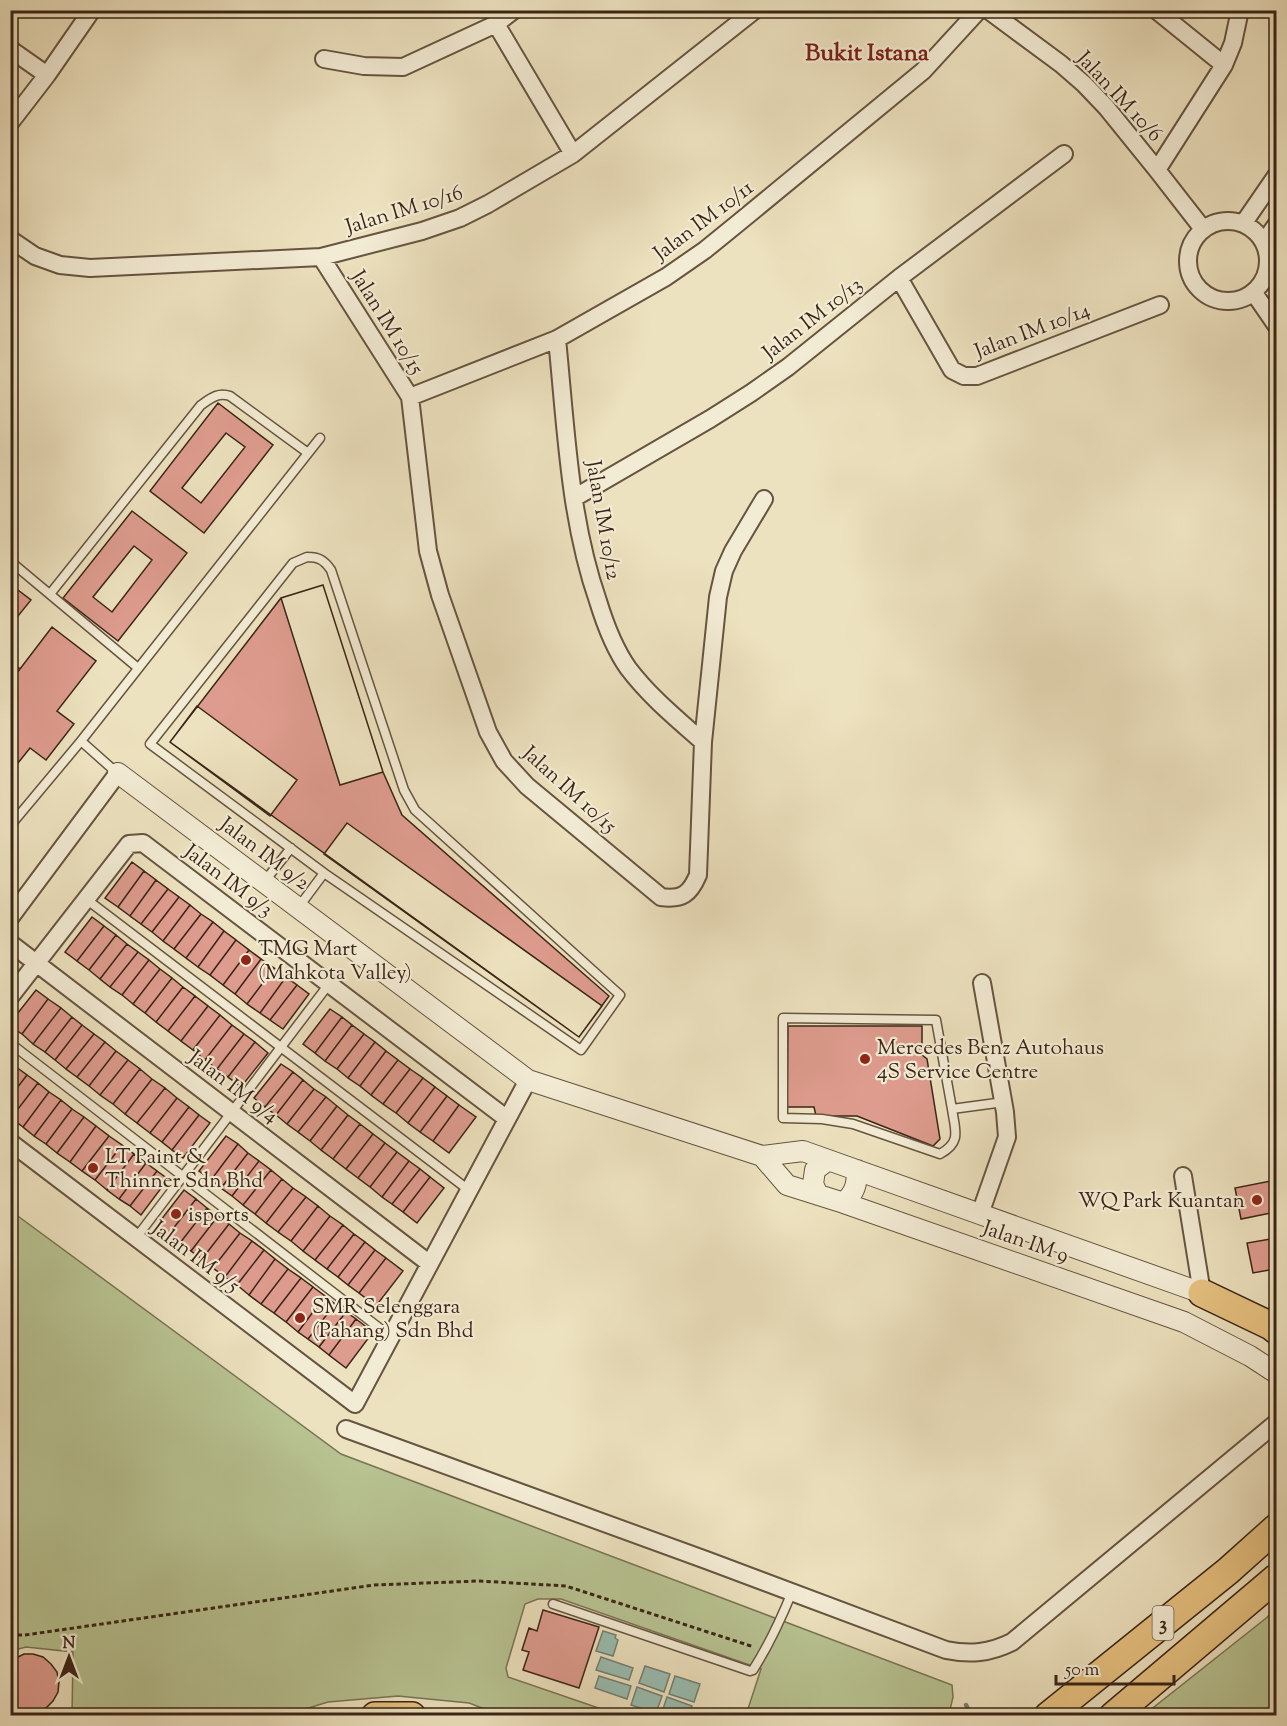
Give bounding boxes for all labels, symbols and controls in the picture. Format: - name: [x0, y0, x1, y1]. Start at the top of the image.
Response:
- district label: Bukit Istana: [805, 37, 930, 71]
- street label: Jalan IM 10/6: [1068, 45, 1168, 149]
- street label: Jalan IM 10/11: [647, 174, 760, 270]
- street label: Jalan IM 10/16: [341, 179, 467, 243]
- street label: Jalan IM 10/15: [342, 264, 430, 381]
- street label: Jalan IM 10/13: [756, 271, 870, 369]
- street label: Jalan IM 10/14: [970, 296, 1095, 368]
- street label: Jalan IM 10/12: [577, 457, 627, 583]
- street label: Jalan IM 10/15: [514, 739, 623, 841]
- street label: Jalan IM 9/2: [212, 810, 315, 899]
- street label: Jalan IM 9/3: [176, 837, 279, 925]
- place label: TMG Mart (Mahkota Valley): [258, 935, 412, 989]
- marker: TMG Mart (Mahkota Valley): [239, 953, 253, 967]
- place label: Mercedes Benz Autohaus 4S Service Centre: [877, 1034, 1104, 1088]
- street label: Jalan IM 9/4: [181, 1043, 284, 1131]
- marker: Mercedes Benz Autohaus 4S Service Centre: [858, 1052, 872, 1066]
- place label: LT Paint & Thinner Sdn Bhd: [105, 1143, 263, 1197]
- marker: LT Paint & Thinner Sdn Bhd: [86, 1161, 100, 1175]
- place label: WQ Park Kuantan: [1078, 1187, 1245, 1217]
- marker: WQ Park Kuantan: [1250, 1193, 1264, 1207]
- place label: isports: [188, 1201, 249, 1231]
- marker: isports: [169, 1207, 183, 1221]
- street label: Jalan IM 9/5: [144, 1214, 245, 1301]
- street label: Jalan IM 9: [977, 1214, 1072, 1272]
- place label: SMR Selenggara (Pahang) Sdn Bhd: [312, 1293, 474, 1347]
- marker: SMR Selenggara (Pahang) Sdn Bhd: [293, 1311, 307, 1325]
- road number: 3: [1152, 1606, 1174, 1640]
- north arrow: [39, 1627, 99, 1687]
- text: N: [63, 1633, 76, 1656]
- scale bar: [1056, 1648, 1174, 1686]
- text: 50 m: [1064, 1658, 1100, 1684]

